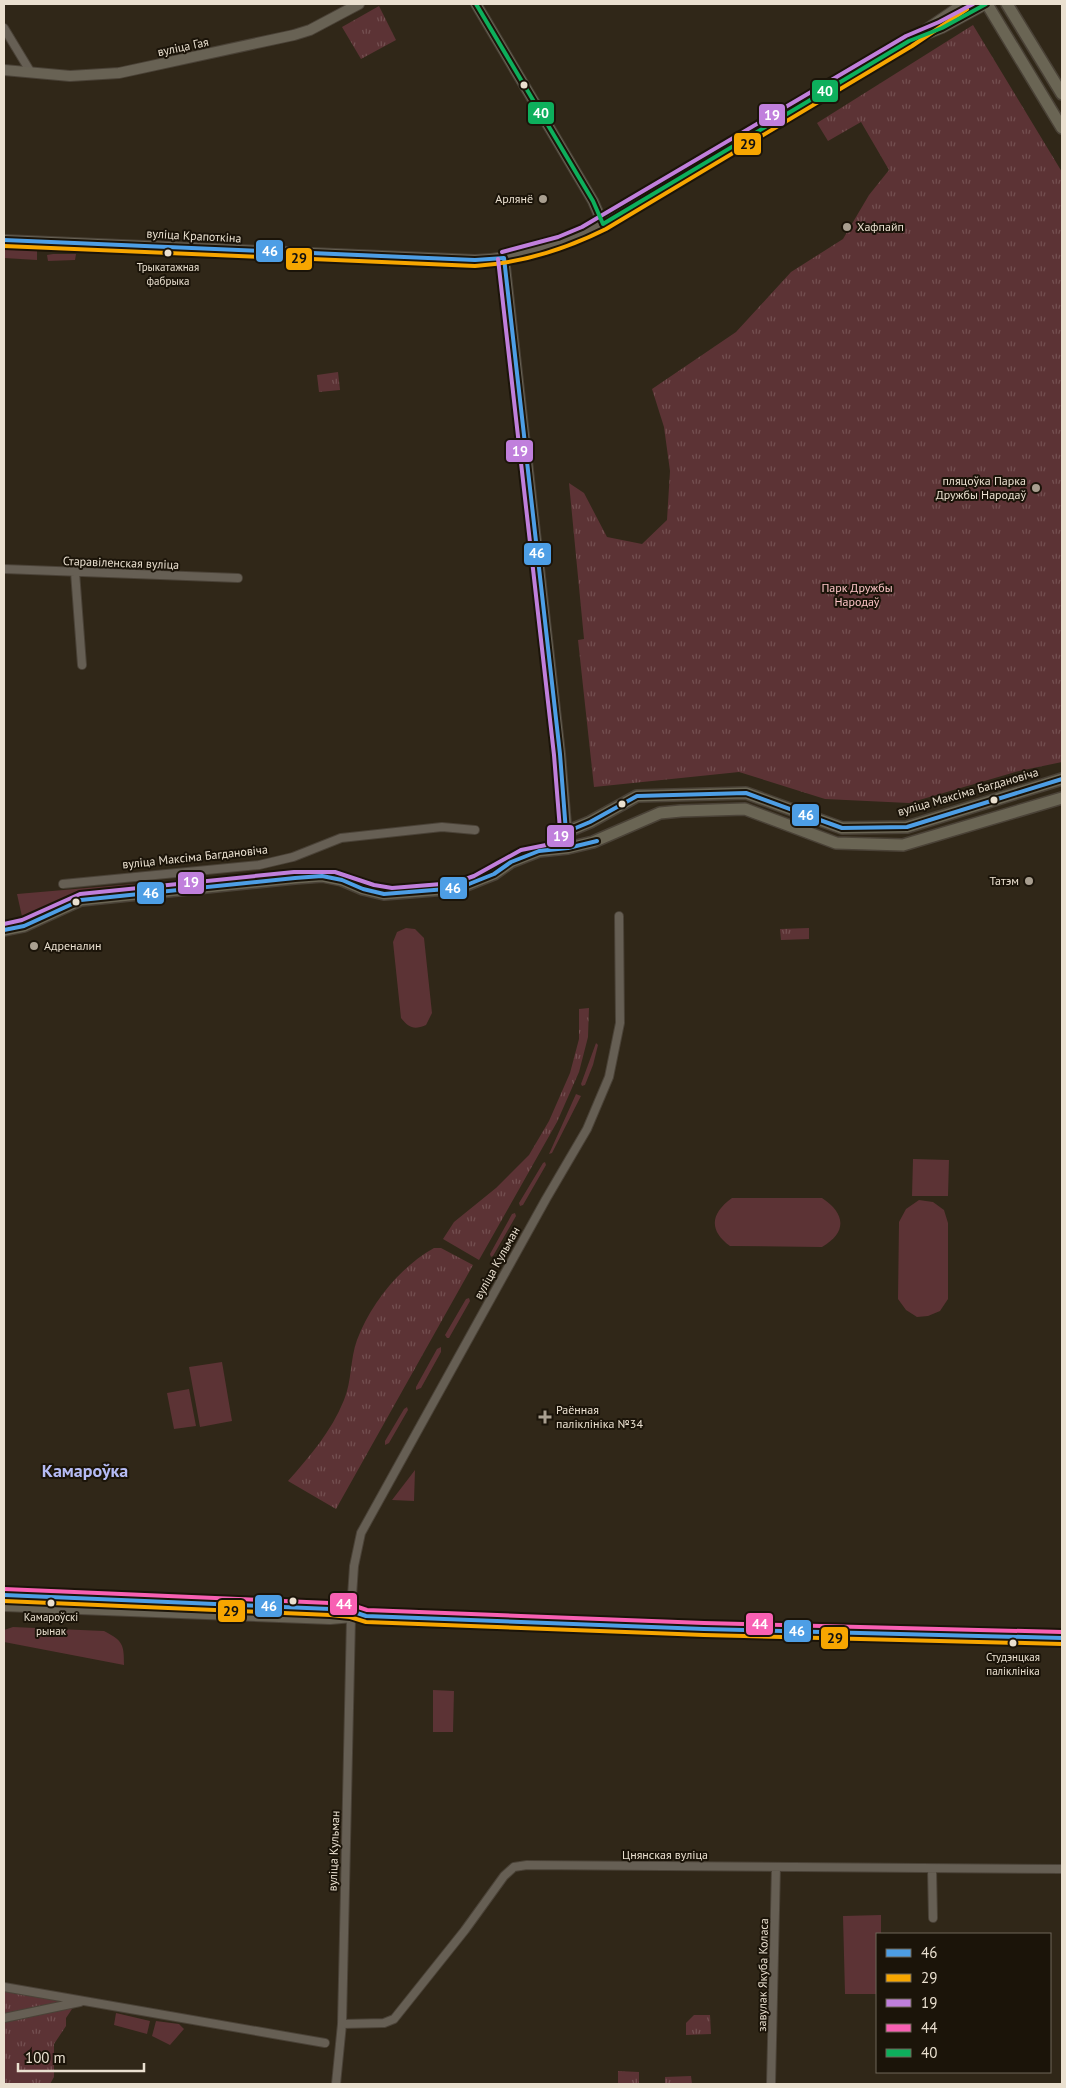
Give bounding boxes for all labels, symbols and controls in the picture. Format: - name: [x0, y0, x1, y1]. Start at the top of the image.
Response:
- street label: вуліца Гая: [156, 34, 210, 59]
- line badge: 40: [811, 79, 839, 103]
- unlabelled marker: [519, 80, 529, 90]
- text: 40: [817, 82, 833, 100]
- line badge: 40: [527, 101, 555, 125]
- line badge: 19: [758, 103, 786, 127]
- text: 40: [533, 104, 549, 122]
- text: 19: [764, 106, 780, 124]
- line badge: 29: [733, 132, 762, 156]
- text: 29: [740, 135, 756, 153]
- place label: Арлянё: [495, 191, 533, 206]
- marker: Арлянё: [537, 193, 549, 205]
- place label: Хафпайп: [857, 219, 904, 234]
- marker: Хафпайп: [841, 221, 853, 233]
- street label: вуліца Крапоткіна: [146, 226, 242, 245]
- line badge: 46: [255, 239, 284, 263]
- text: 46: [262, 242, 278, 260]
- line badge: 29: [285, 247, 313, 271]
- marker: Трыкатажная фабрыка: [163, 248, 173, 258]
- text: 29: [291, 249, 307, 267]
- place label: Трыкатажная фабрыка: [137, 260, 199, 288]
- line badge: 19: [505, 439, 534, 463]
- text: 19: [512, 442, 528, 460]
- place label: пляцоўка Парка Дружбы Народаў: [936, 473, 1026, 502]
- marker: пляцоўка Парка Дружбы Народаў: [1030, 482, 1042, 494]
- line badge: 46: [523, 542, 552, 566]
- text: 46: [529, 544, 545, 562]
- street label: Старавіленская вуліца: [63, 553, 179, 572]
- park label: Парк Дружбы Народаў: [821, 580, 893, 609]
- street label: вуліца Максіма Багдановіча: [896, 764, 1040, 819]
- unlabelled marker: [989, 795, 999, 805]
- unlabelled marker: [617, 799, 627, 809]
- line badge: 46: [791, 803, 820, 827]
- text: 46: [798, 806, 814, 824]
- line badge: 19: [546, 824, 575, 848]
- text: 19: [553, 827, 569, 845]
- street label: вуліца Максіма Багдановіча: [122, 841, 268, 872]
- line badge: 19: [177, 871, 205, 895]
- text: 19: [183, 873, 199, 891]
- place label: Татэм: [990, 873, 1019, 888]
- marker: Татэм: [1023, 875, 1035, 887]
- line badge: 46: [439, 876, 468, 900]
- text: 46: [445, 879, 461, 897]
- line badge: 46: [136, 881, 165, 905]
- text: 46: [143, 884, 159, 902]
- unlabelled marker: [71, 897, 81, 907]
- place label: Адреналин: [44, 938, 102, 953]
- marker: Адреналин: [28, 940, 40, 952]
- street label: вуліца Кульман: [470, 1224, 523, 1302]
- place label: Раённая паліклініка №34: [556, 1402, 643, 1431]
- marker: Раённая паліклініка №34: [538, 1410, 552, 1424]
- district label: Камароўка: [42, 1459, 128, 1482]
- line badge: 44: [329, 1592, 358, 1616]
- line badge: 46: [254, 1594, 283, 1618]
- text: 44: [336, 1595, 352, 1613]
- unlabelled marker: [288, 1596, 298, 1606]
- text: 46: [261, 1597, 277, 1615]
- marker: Камароўскі рынак: [46, 1598, 56, 1608]
- line badge: 29: [217, 1599, 246, 1623]
- text: 29: [223, 1602, 239, 1620]
- place label: Камароўскі рынак: [24, 1610, 78, 1638]
- line badge: 44: [745, 1612, 774, 1636]
- text: 44: [752, 1615, 768, 1633]
- line badge: 46: [783, 1619, 812, 1643]
- text: 46: [789, 1622, 805, 1640]
- line badge: 29: [820, 1626, 849, 1650]
- text: 29: [827, 1629, 843, 1647]
- marker: Студэнцкая паліклініка: [1008, 1638, 1018, 1648]
- place label: Студэнцкая паліклініка: [986, 1650, 1040, 1678]
- street label: вуліца Кульман: [325, 1810, 342, 1892]
- street label: Цнянская вуліца: [622, 1847, 708, 1862]
- street label: завулак Якуба Коласа: [754, 1918, 771, 2032]
- legend: [876, 1933, 1051, 2073]
- text: 46: [921, 1943, 937, 1962]
- text: 29: [921, 1968, 937, 1987]
- text: 19: [921, 1993, 937, 2012]
- text: 44: [921, 2018, 937, 2037]
- scale bar: [18, 2040, 144, 2072]
- text: 40: [921, 2043, 937, 2062]
- text: 100 m: [25, 2048, 66, 2067]

